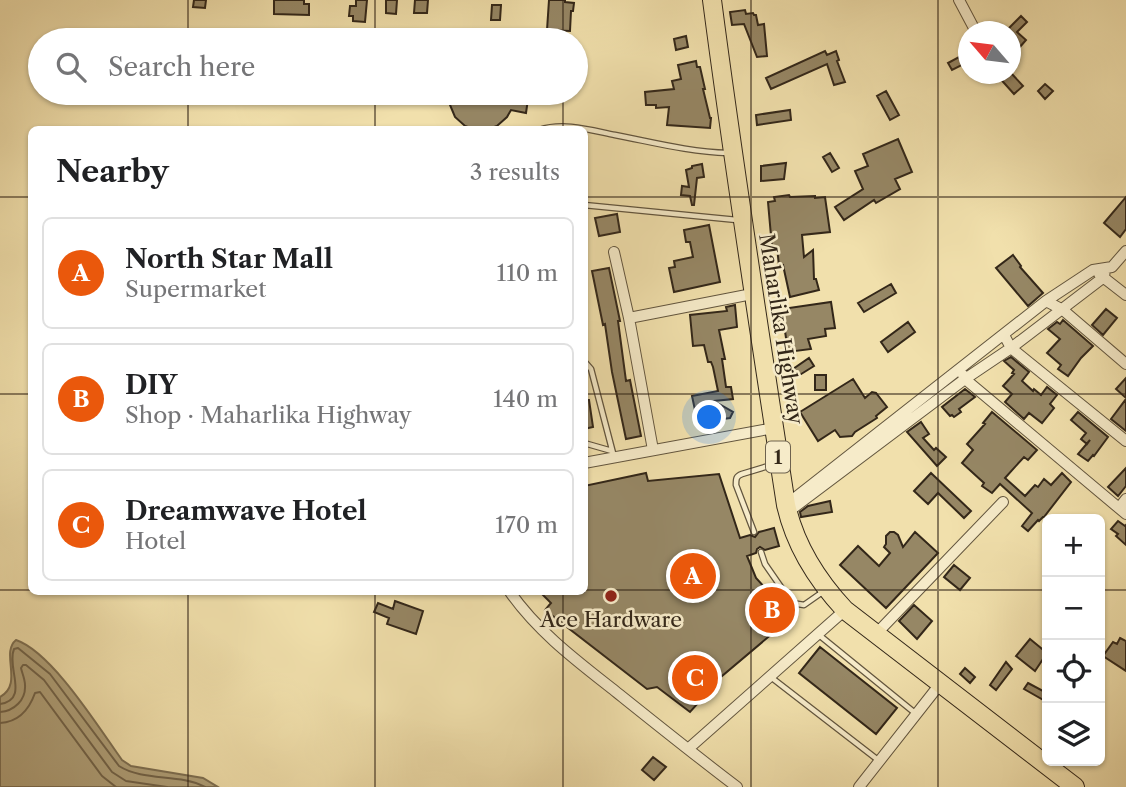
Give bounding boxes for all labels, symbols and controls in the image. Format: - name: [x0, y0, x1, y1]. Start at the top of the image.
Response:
- north arrow: [958, 21, 1021, 84]
- search box: [28, 28, 588, 105]
- icon: search: [52, 48, 90, 86]
- text: Search here: [108, 51, 255, 83]
- text: Nearby: [56, 153, 169, 190]
- text: 3 results: [470, 158, 560, 186]
- street label: Maharlika Highway: [754, 232, 809, 426]
- text: North Star Mall: [125, 243, 333, 275]
- text: A: [72, 259, 90, 287]
- text: 110 m: [497, 259, 558, 287]
- text: Supermarket: [125, 275, 266, 303]
- text: DIY: [125, 369, 177, 401]
- text: B: [72, 385, 90, 413]
- text: 140 m: [493, 385, 558, 413]
- your location: [692, 400, 726, 434]
- text: Shop · Maharlika Highway: [125, 401, 412, 429]
- road number: 1: [766, 442, 790, 472]
- text: Dreamwave Hotel: [125, 495, 367, 527]
- text: C: [72, 511, 90, 539]
- text: 170 m: [495, 511, 558, 539]
- map controls: [1042, 514, 1105, 766]
- button: +: [1042, 514, 1105, 577]
- text: Hotel: [125, 527, 186, 555]
- pin: A: [670, 550, 716, 602]
- button: −: [1042, 577, 1105, 640]
- pin: B: [749, 584, 795, 636]
- marker: Ace Hardware: [603, 588, 619, 604]
- place label: Ace Hardware: [539, 607, 682, 632]
- button: locate: [1042, 640, 1105, 703]
- pin: C: [672, 652, 718, 704]
- button: layers: [1042, 703, 1105, 766]

